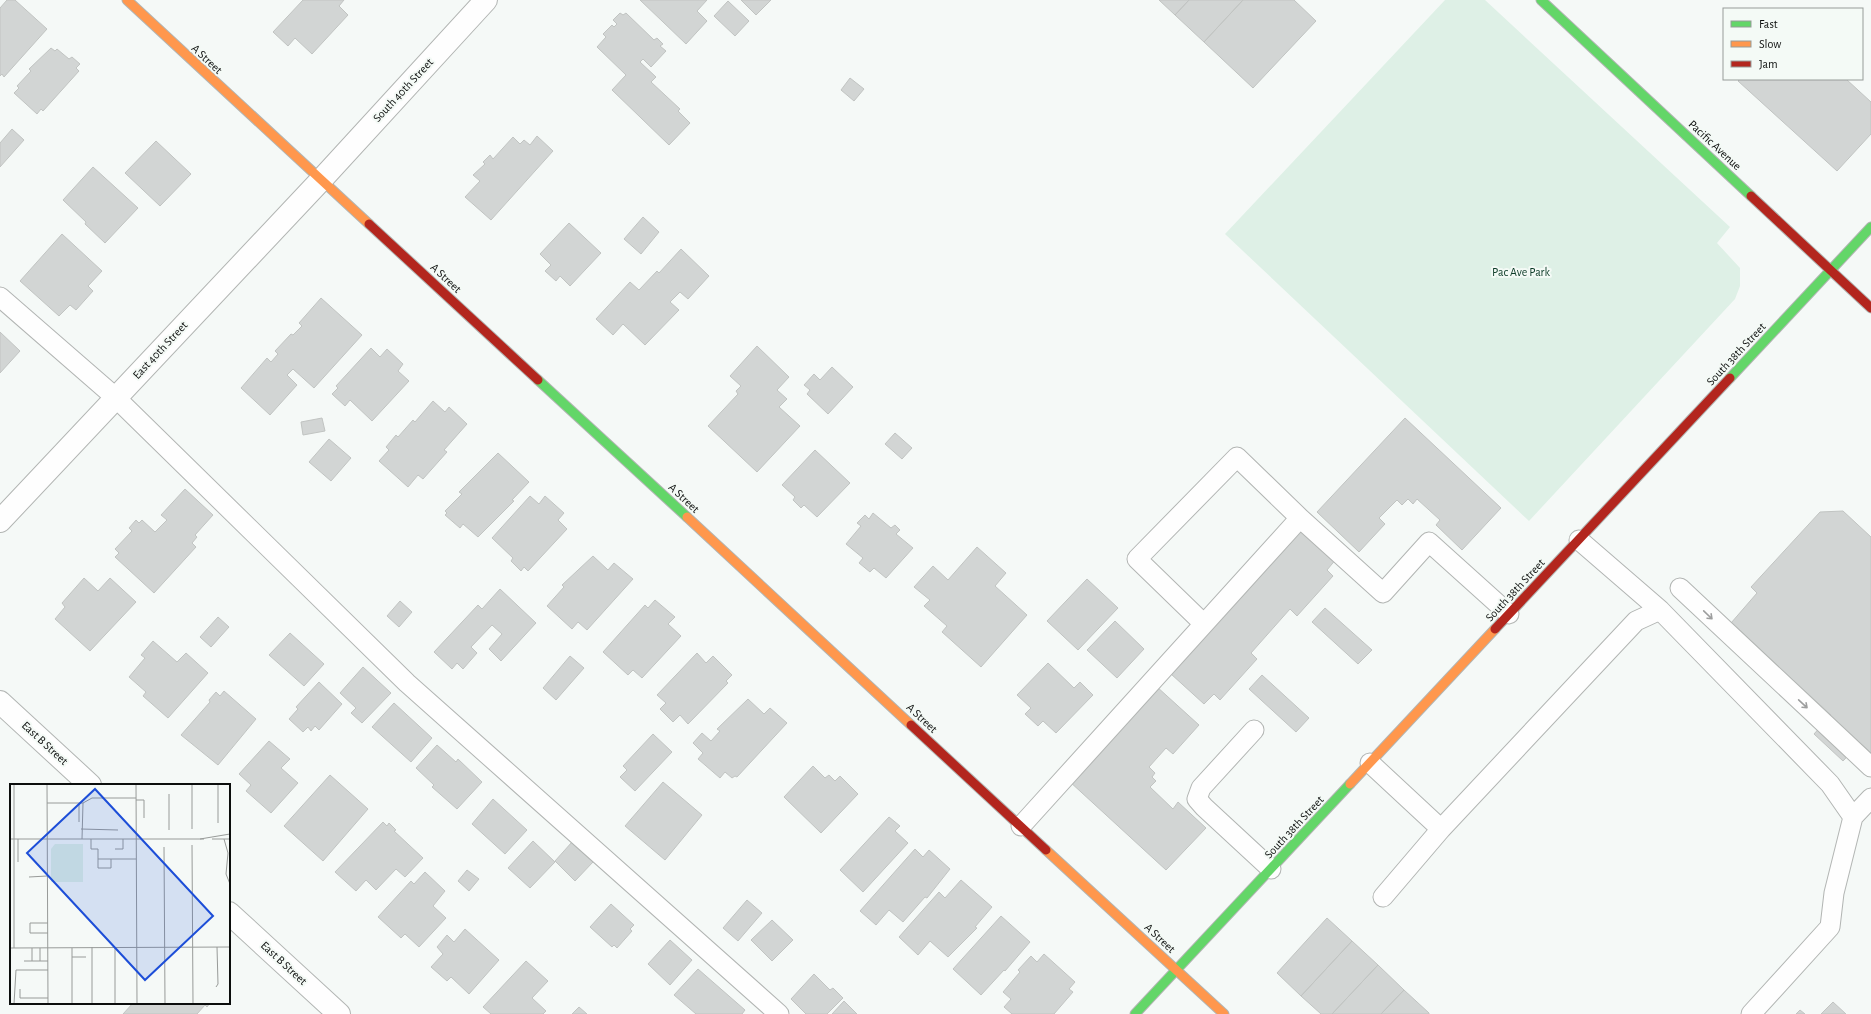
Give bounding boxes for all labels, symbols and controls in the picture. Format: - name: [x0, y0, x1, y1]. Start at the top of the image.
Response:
- legend: [1723, 8, 1863, 80]
- text: Fast: [1759, 18, 1778, 30]
- text: Slow: [1759, 38, 1781, 50]
- street label: A Street: [189, 42, 225, 76]
- street label: South 40th Street: [371, 56, 435, 124]
- text: Jam: [1759, 58, 1778, 70]
- street label: Pacific Avenue: [1686, 118, 1744, 172]
- street label: A Street: [428, 261, 464, 295]
- park label: Pac Ave Park: [1492, 266, 1550, 278]
- street label: East 40th Street: [130, 319, 190, 381]
- street label: South 38th Street: [1704, 320, 1768, 388]
- street label: A Street: [666, 481, 702, 515]
- street label: South 38th Street: [1483, 556, 1547, 624]
- one-way arrow: [1703, 611, 1713, 620]
- one-way arrow: [1798, 700, 1808, 709]
- street label: A Street: [904, 701, 940, 735]
- street label: East B Street: [20, 719, 70, 767]
- inset map: [10, 784, 230, 1004]
- street label: South 38th Street: [1262, 793, 1326, 861]
- street label: A Street: [1142, 921, 1178, 955]
- street label: East B Street: [259, 939, 309, 987]

